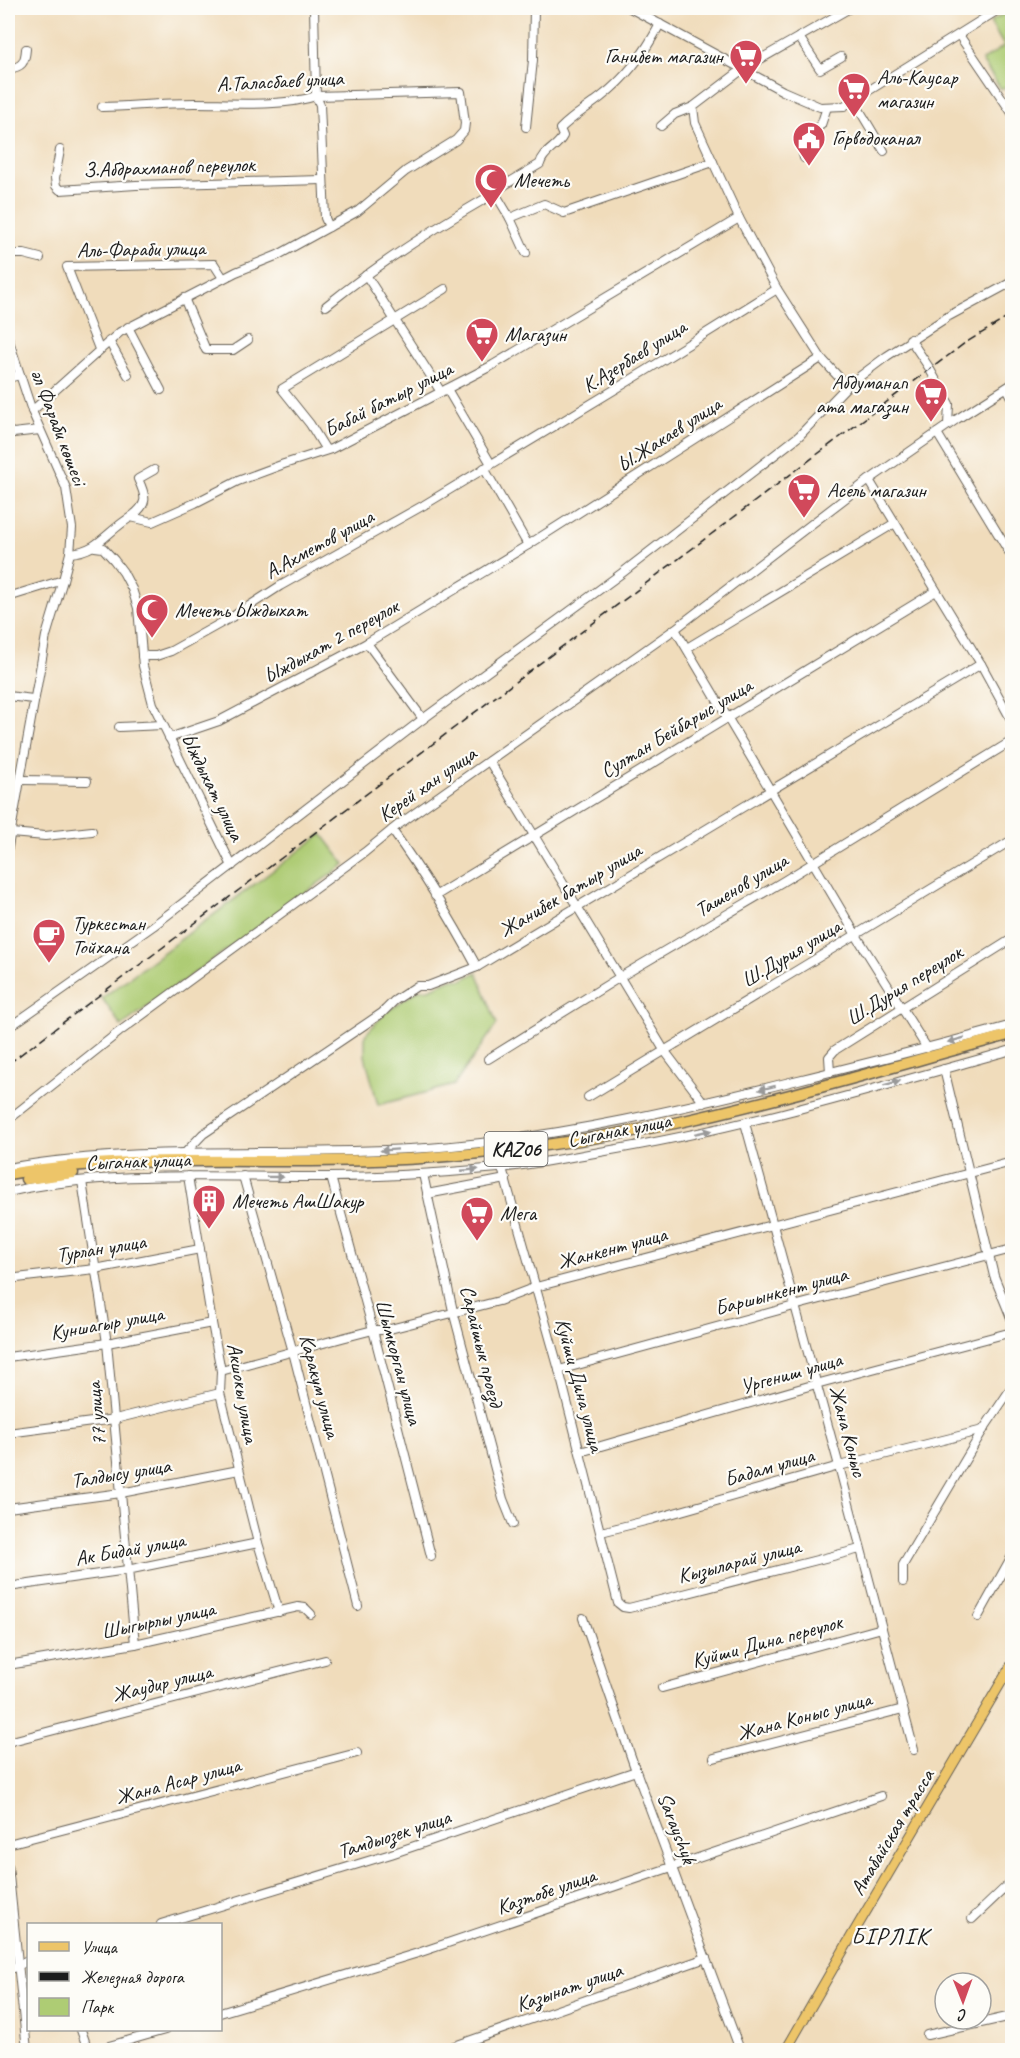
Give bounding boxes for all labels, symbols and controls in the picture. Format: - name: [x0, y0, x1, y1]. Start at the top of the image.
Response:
- supermarket icon: Ганибет магазин: [728, 38, 764, 85]
- place label: Ганибет магазин: [605, 43, 724, 69]
- place label: Аль-Каусар магазин: [877, 64, 958, 114]
- street label: А.Таласбаев улица: [216, 65, 346, 97]
- supermarket icon: Аль-Каусар магазин: [836, 71, 872, 118]
- public building icon: Горводоканал: [791, 120, 827, 167]
- place label: Горводоканал: [832, 125, 922, 151]
- street label: З.Абдрахманов переулок: [83, 151, 258, 183]
- mosque icon: Мечеть: [473, 162, 509, 209]
- place label: Мечеть: [514, 167, 571, 193]
- street label: Аль-Фараби улица: [77, 235, 208, 263]
- street label: К.Азербаев улица: [577, 312, 693, 399]
- supermarket icon: Магазин: [464, 316, 500, 363]
- place label: Магазин: [505, 321, 568, 347]
- street label: Бабай батыр улица: [319, 354, 459, 443]
- street label: әл Фараби көшесі: [25, 365, 94, 492]
- place label: Абдуманап ата магазин: [816, 369, 910, 420]
- supermarket icon: Абдуманап ата магазин: [913, 376, 949, 423]
- street label: Ы.Жакаев улица: [612, 389, 728, 477]
- supermarket icon: Асель магазин: [786, 472, 822, 519]
- place label: Асель магазин: [827, 477, 927, 503]
- street label: А.Ахметов улица: [260, 503, 379, 585]
- mosque icon: Мечеть Ыждыхат: [134, 592, 170, 639]
- street label: Ыждыхат 2 переулок: [259, 592, 405, 689]
- place label: Мечеть Ыждыхат: [175, 597, 308, 623]
- street label: Султан Бейбарыс улица: [595, 671, 759, 784]
- street label: Ыждыхат улица: [176, 729, 251, 847]
- street label: Керей хан улица: [373, 740, 483, 827]
- street label: Жанибек батыр улица: [494, 836, 648, 943]
- street label: Ташенов улица: [690, 846, 794, 923]
- place label: Туркестан Тойхана: [72, 910, 146, 960]
- street label: Ш.Дурия улица: [736, 912, 848, 993]
- cafe icon: Туркестан Тойхана: [31, 917, 67, 964]
- street label: Ш.Дурия переулок: [841, 938, 969, 1031]
- one-way arrow: [947, 1036, 965, 1046]
- one-way arrow: [883, 1078, 901, 1087]
- one-way arrow: [758, 1083, 776, 1093]
- street label: Сыганак улица: [565, 1107, 674, 1153]
- one-way arrow: [694, 1127, 713, 1136]
- road number: KАZ06: [484, 1132, 548, 1166]
- one-way arrow: [379, 1145, 398, 1154]
- street label: Сыганак улица: [85, 1146, 192, 1176]
- one-way arrow: [460, 1165, 479, 1175]
- one-way arrow: [265, 1172, 284, 1182]
- building icon: Мечеть АшШакур: [191, 1183, 227, 1230]
- place label: Мечеть АшШакур: [232, 1188, 365, 1214]
- supermarket icon: Мега: [459, 1195, 495, 1242]
- place label: Мега: [500, 1200, 538, 1226]
- street label: Жанкент улица: [554, 1221, 671, 1275]
- street label: Турлан улица: [55, 1228, 149, 1268]
- street label: Баршынкент улица: [712, 1260, 852, 1321]
- street label: Сарайшык проезд: [453, 1283, 510, 1412]
- street label: Шымкорган улица: [370, 1296, 429, 1429]
- street label: Куншагыр улица: [48, 1300, 168, 1346]
- street label: Куйши Дина улица: [550, 1315, 611, 1457]
- street label: Каракум улица: [294, 1331, 347, 1443]
- street label: Акшокы улица: [221, 1341, 265, 1447]
- street label: Ургениш улица: [737, 1346, 846, 1400]
- street label: 77 улица: [80, 1378, 112, 1447]
- street label: Жана Коныс: [823, 1383, 873, 1481]
- street label: Бадам улица: [721, 1441, 818, 1492]
- street label: Талдысу улица: [69, 1452, 174, 1494]
- street label: Ак Бидай улица: [73, 1526, 189, 1571]
- street label: Кызыларай улица: [675, 1533, 806, 1590]
- street label: Шыгырлы улица: [99, 1595, 220, 1645]
- street label: Куйши Дина переулок: [689, 1608, 846, 1674]
- street label: Жаудир улица: [109, 1657, 217, 1708]
- street label: Жана Коныс улица: [734, 1685, 876, 1746]
- street label: Жана Асар улица: [113, 1751, 246, 1810]
- street label: Атабайская трасса: [844, 1763, 941, 1900]
- street label: Sarayshyk: [652, 1789, 703, 1868]
- street label: Тамдыозек улица: [334, 1803, 455, 1865]
- street label: Казтобе улица: [493, 1861, 602, 1921]
- district label: БІРЛІК: [851, 1921, 933, 1951]
- legend: [27, 1923, 222, 2031]
- text: Улица: [81, 1936, 118, 1958]
- street label: Казынат улица: [512, 1956, 628, 2018]
- text: Железная дорога: [81, 1966, 185, 1989]
- north arrow: [933, 1971, 993, 2031]
- text: Парк: [81, 1996, 115, 2018]
- text: С: [957, 2005, 967, 2025]

